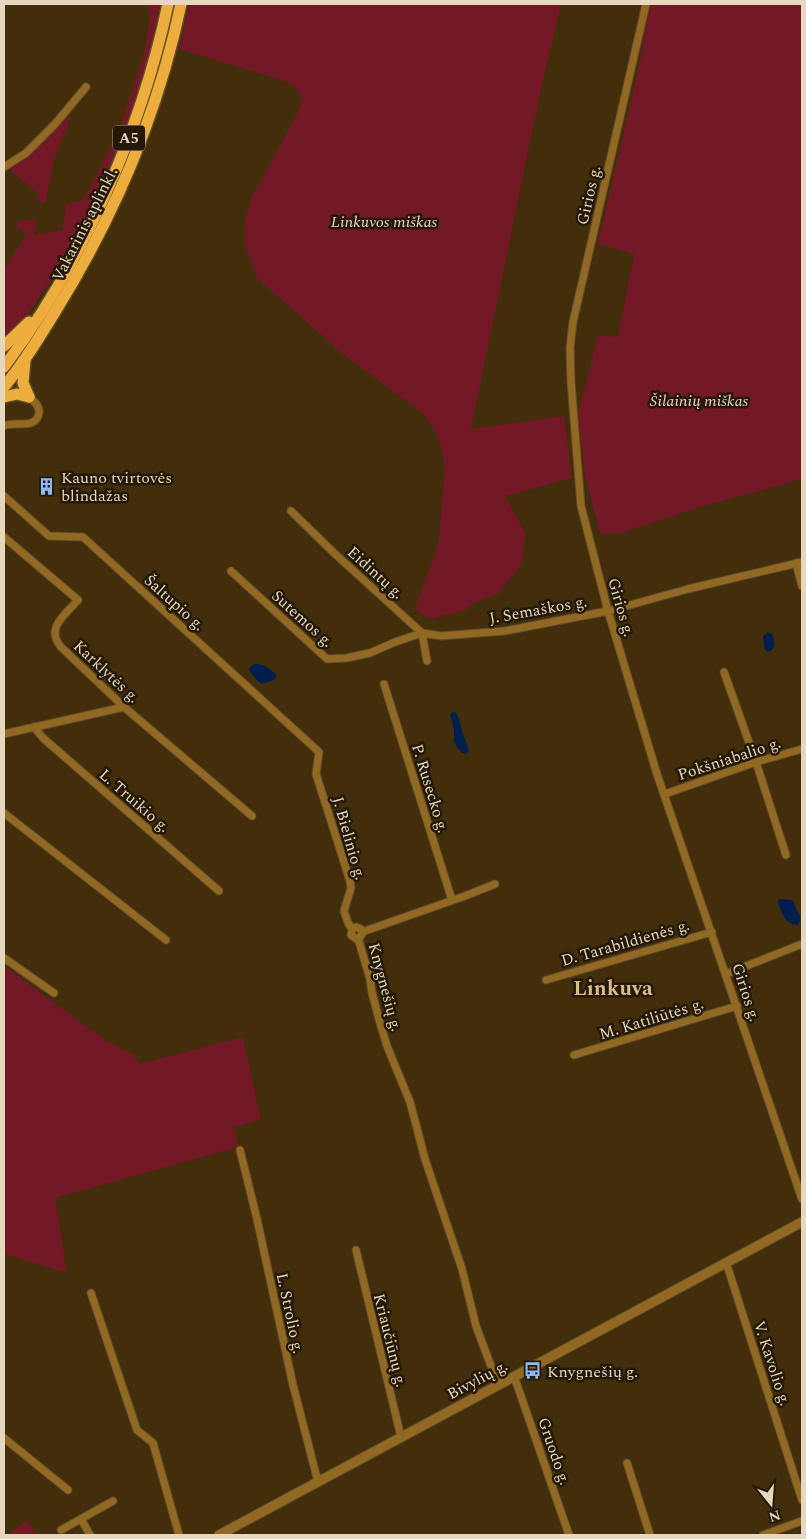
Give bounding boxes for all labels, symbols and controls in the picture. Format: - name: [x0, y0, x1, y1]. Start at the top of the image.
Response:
- road number: A5: [113, 126, 145, 150]
- street label: Vakarinis aplinkl.: [46, 163, 124, 286]
- street label: Girios g.: [570, 163, 607, 227]
- park label: Linkuvos miškas: [331, 210, 437, 234]
- park label: Šilainių miškas: [650, 389, 749, 413]
- place label: Kauno tvirtovės blindažas: [61, 466, 172, 508]
- building icon: Kauno tvirtovės blindažas: [37, 476, 57, 496]
- street label: Eidintų g.: [341, 541, 409, 605]
- street label: Šaltupio g.: [139, 569, 210, 637]
- street label: Girios g.: [601, 575, 641, 640]
- street label: Sutemos g.: [266, 584, 339, 653]
- street label: J. Semaškos g.: [487, 590, 589, 630]
- street label: Karklytės g.: [68, 635, 145, 709]
- street label: Pokšniabalio g.: [675, 731, 784, 787]
- street label: P. Rusecko g.: [405, 741, 455, 836]
- street label: L. Truikio g.: [94, 763, 175, 838]
- street label: J. Bielinio g.: [326, 794, 372, 883]
- street label: D. Tarabildienės g.: [558, 913, 692, 973]
- street label: Knygnešių g.: [362, 940, 408, 1034]
- street label: Girios g.: [725, 960, 767, 1025]
- district label: Linkuva: [573, 973, 653, 1005]
- street label: M. Katiliūtės g.: [596, 992, 707, 1046]
- street label: L. Strolio g.: [270, 1271, 310, 1356]
- street label: Kriaučiūnų g.: [367, 1291, 413, 1390]
- street label: V. Kavolio g.: [747, 1318, 797, 1409]
- street label: Bivylių g.: [443, 1354, 512, 1406]
- place label: Knygnešių g.: [547, 1360, 638, 1384]
- bus stop icon: Knygnešių g.: [523, 1361, 543, 1381]
- street label: Gruodo g.: [531, 1414, 577, 1488]
- north arrow: [746, 1479, 796, 1529]
- text: N: [766, 1504, 783, 1528]

